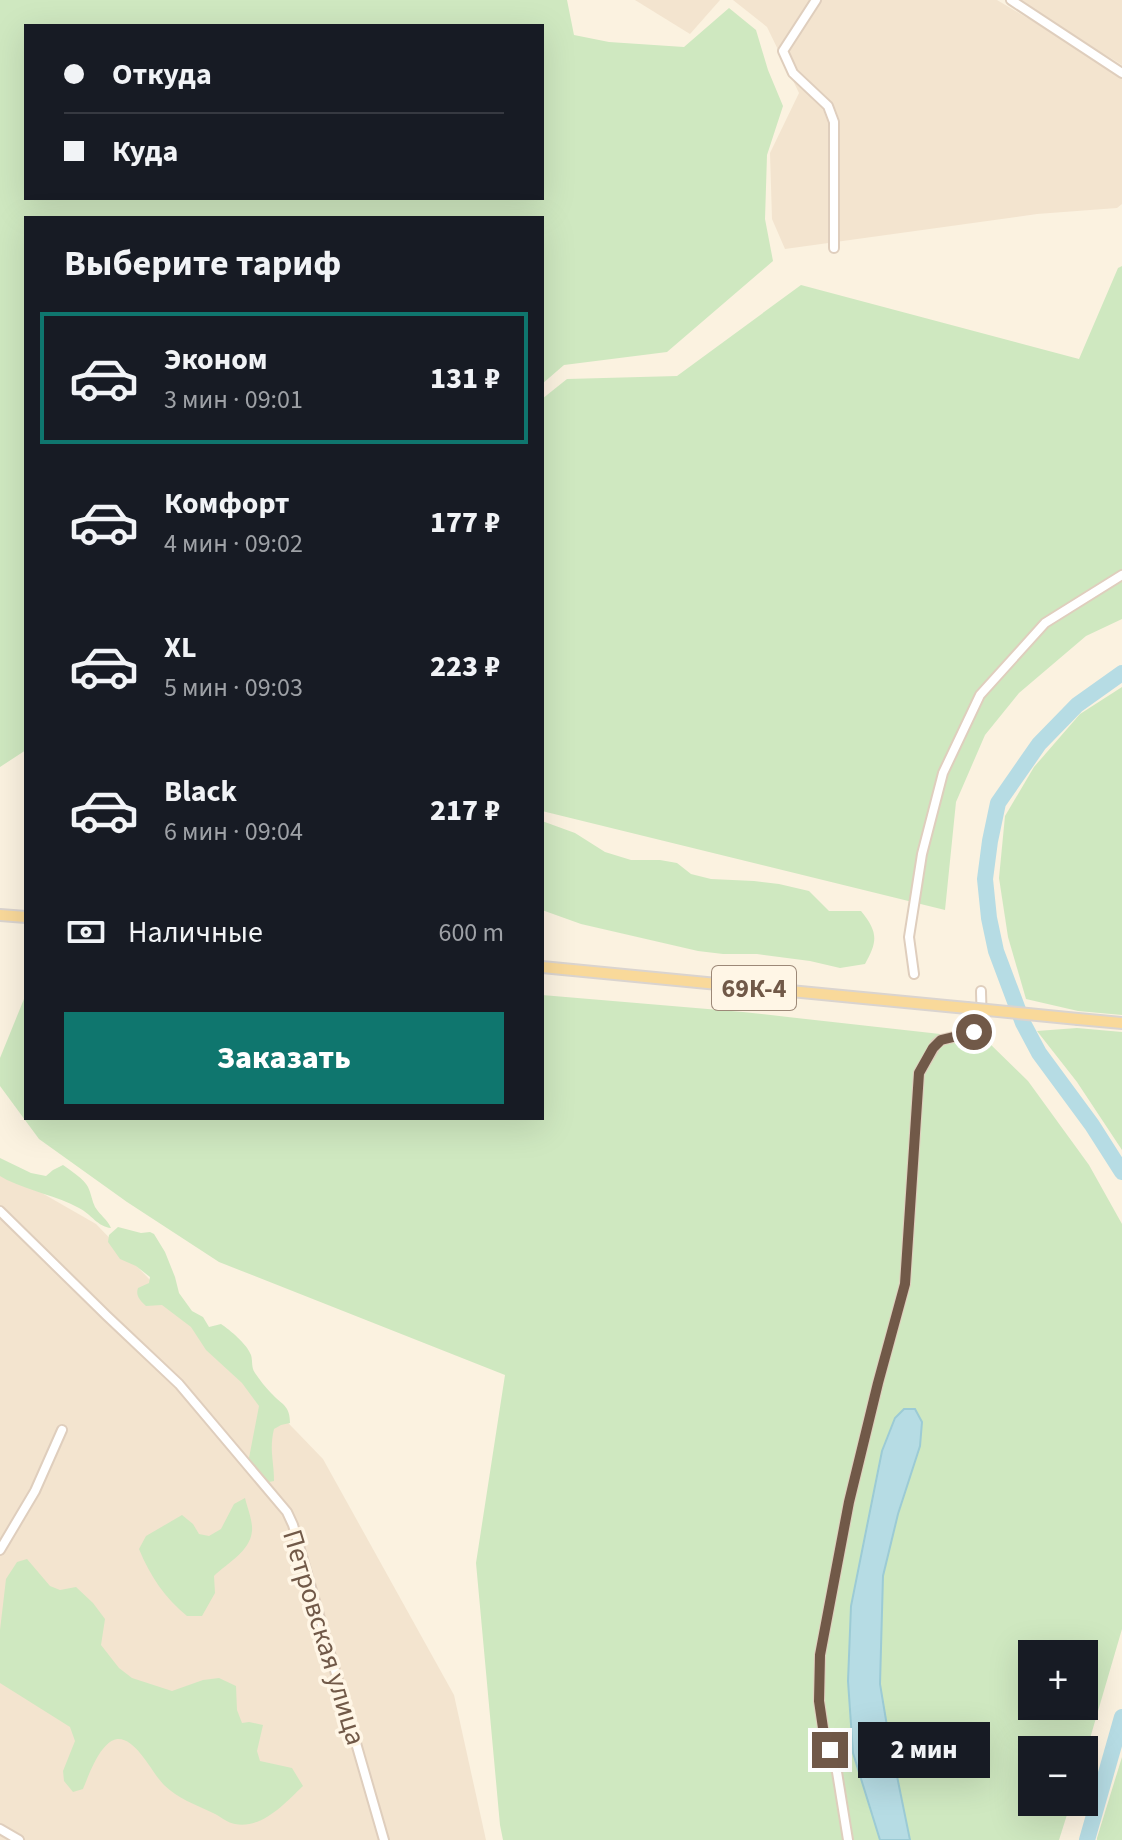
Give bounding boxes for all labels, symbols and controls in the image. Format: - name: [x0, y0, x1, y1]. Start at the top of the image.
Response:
- text: Откуда: [112, 53, 212, 96]
- text: Куда: [112, 130, 178, 173]
- text: Выберите тариф: [64, 238, 341, 289]
- text: Эконом: [164, 338, 268, 381]
- icon: car: [68, 342, 140, 414]
- text: 131 ₽: [430, 357, 500, 400]
- text: 3 мин · 09:01: [164, 381, 303, 418]
- text: Комфорт: [164, 482, 290, 525]
- icon: car: [68, 486, 140, 558]
- text: 177 ₽: [430, 501, 500, 544]
- text: 4 мин · 09:02: [164, 525, 303, 562]
- text: XL: [164, 626, 197, 669]
- icon: car: [68, 630, 140, 702]
- text: 223 ₽: [430, 645, 500, 688]
- text: 5 мин · 09:03: [164, 669, 303, 706]
- text: Black: [164, 770, 237, 813]
- icon: car: [68, 774, 140, 846]
- text: 217 ₽: [430, 789, 500, 832]
- text: 6 мин · 09:04: [164, 813, 303, 850]
- icon: cash: [64, 910, 108, 954]
- text: Наличные: [128, 911, 263, 954]
- text: 600 m: [438, 914, 504, 951]
- road number: 69К-4: [712, 966, 796, 1010]
- button: Заказать: [64, 1012, 504, 1104]
- route start: [956, 1014, 992, 1050]
- street label: Петровская улица: [272, 1525, 376, 1750]
- map controls: [1018, 1640, 1098, 1816]
- button: +: [1018, 1640, 1098, 1720]
- callout: 2 мин: [858, 1722, 990, 1778]
- text: 2 мин: [891, 1731, 957, 1768]
- route end: [812, 1732, 848, 1768]
- button: −: [1018, 1736, 1098, 1816]

